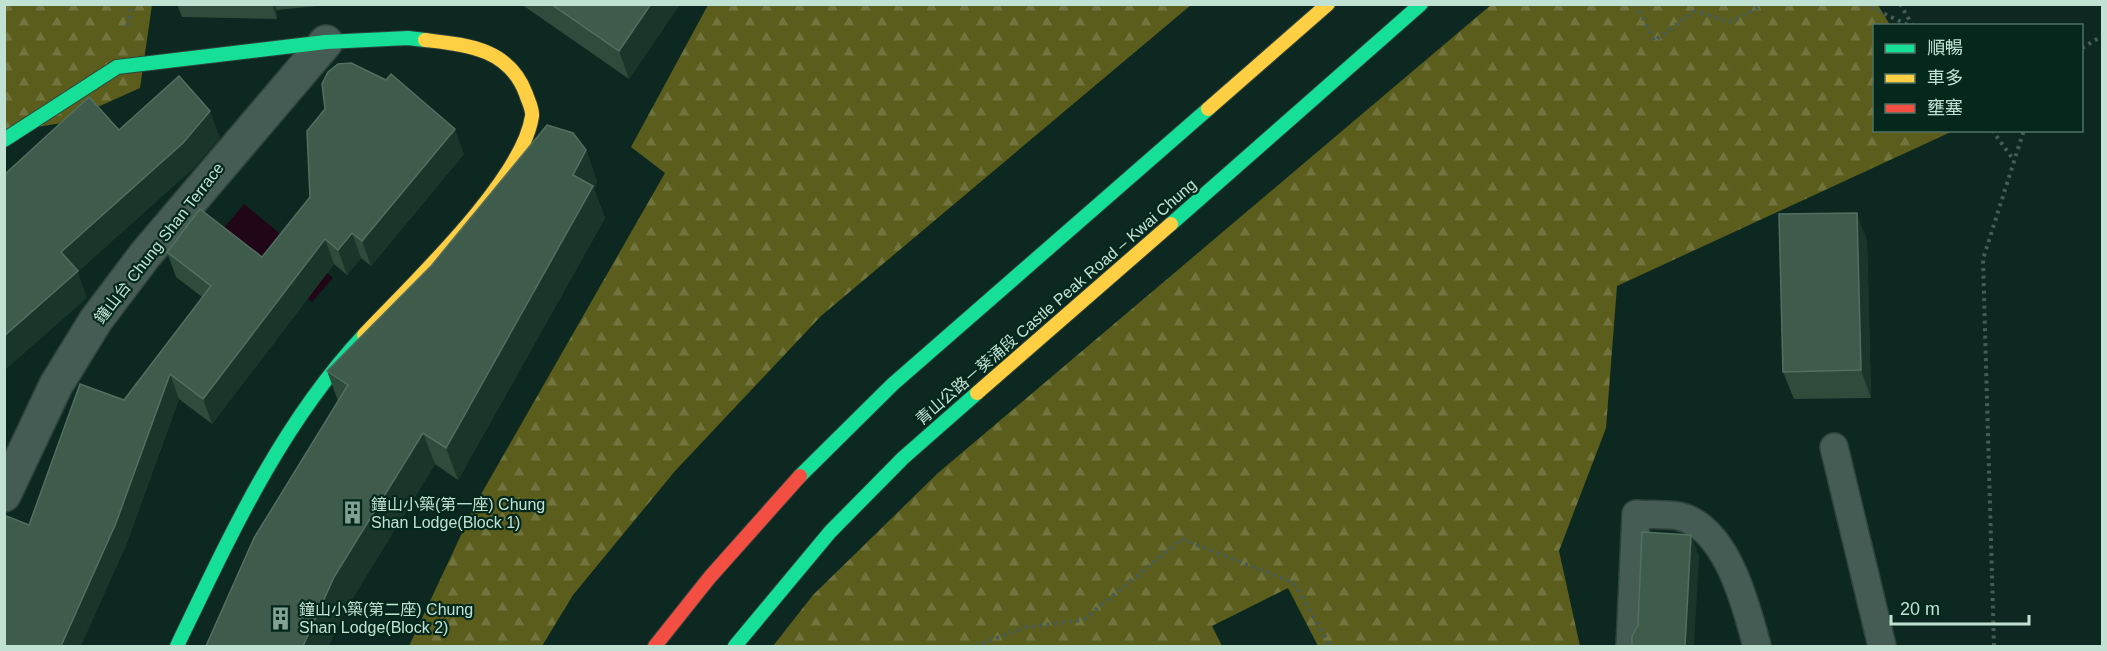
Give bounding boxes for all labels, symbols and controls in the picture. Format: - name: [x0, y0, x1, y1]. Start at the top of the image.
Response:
- legend: [1873, 24, 2083, 132]
- text: 順暢: [1927, 38, 1963, 58]
- text: 車多: [1927, 68, 1963, 88]
- text: 壅塞: [1927, 98, 1963, 118]
- street label: 鐘山台 Chung Shan Terrace: [91, 159, 227, 327]
- street label: 青山公路－葵涌段 Castle Peak Road – Kwai Chung: [913, 176, 1199, 428]
- place label: 鐘山小築(第一座) Chung Shan Lodge(Block 1): [371, 495, 545, 531]
- building icon: 鐘山小築(第一座) Chung Shan Lodge(Block 1): [340, 500, 366, 526]
- scale bar: [1891, 588, 2029, 626]
- text: 20 m: [1900, 599, 1940, 619]
- place label: 鐘山小築(第二座) Chung Shan Lodge(Block 2): [299, 600, 473, 636]
- building icon: 鐘山小築(第二座) Chung Shan Lodge(Block 2): [268, 605, 294, 631]

